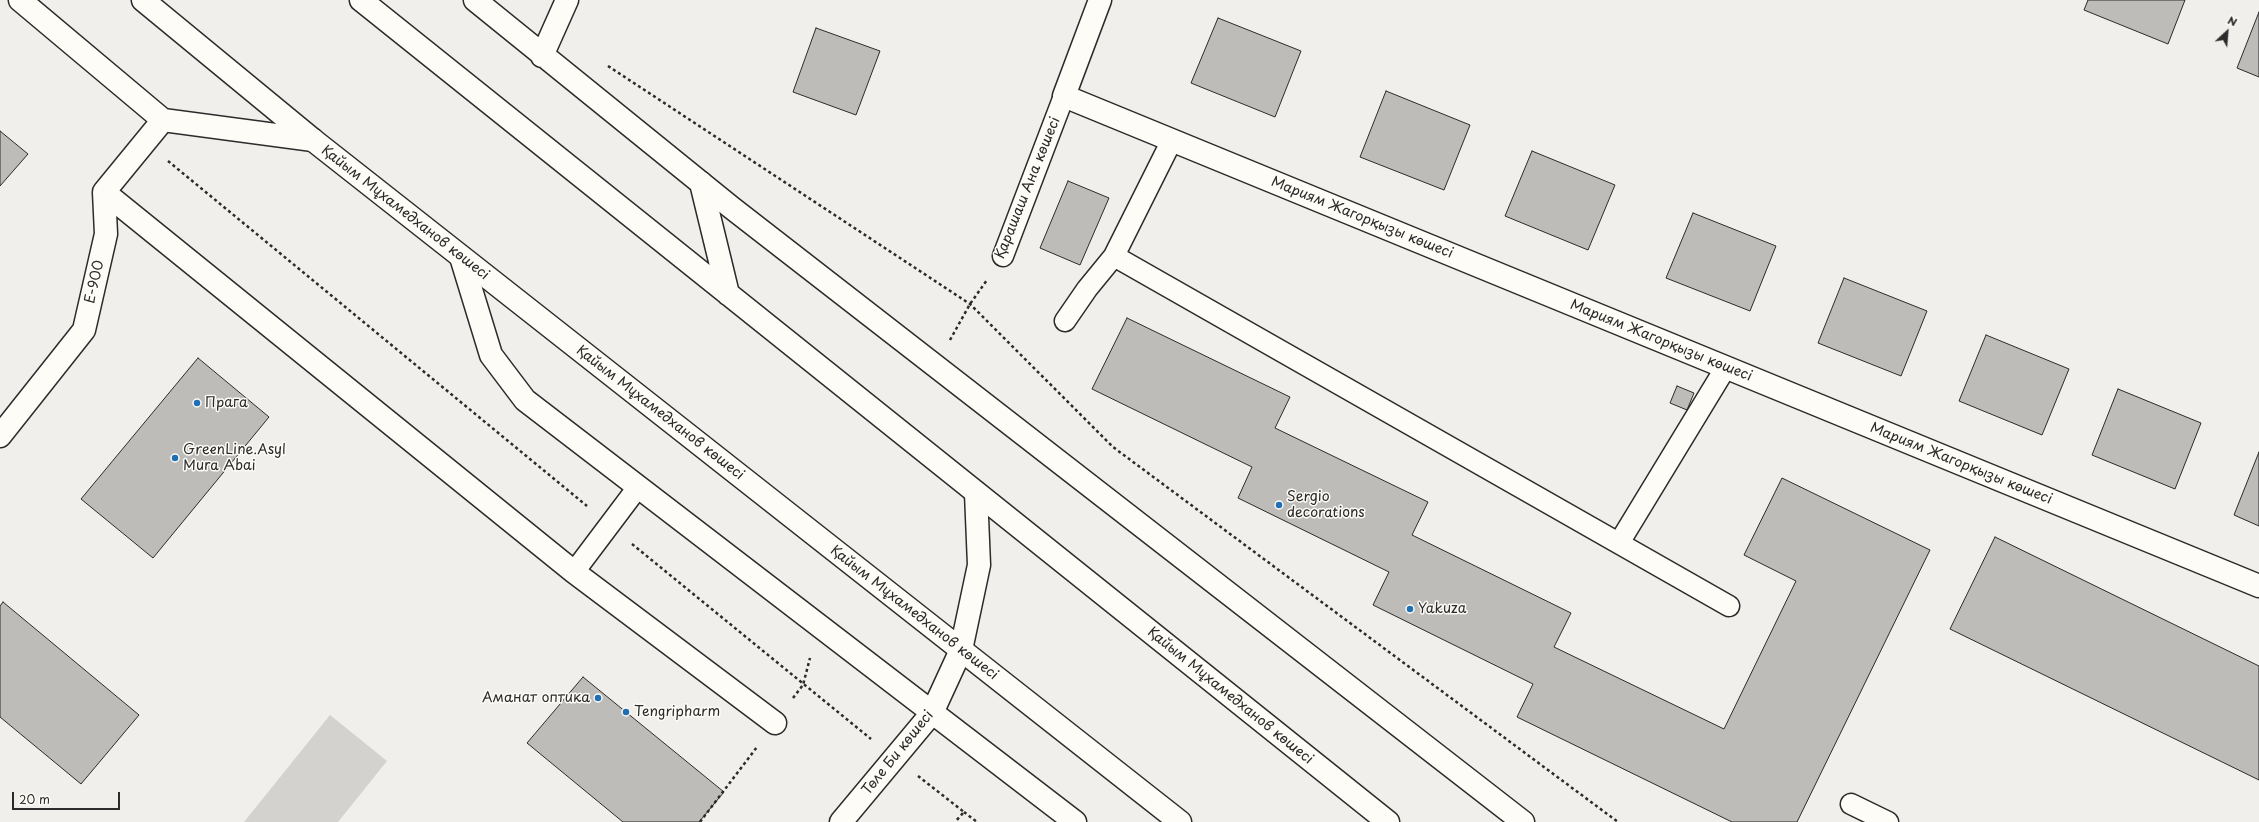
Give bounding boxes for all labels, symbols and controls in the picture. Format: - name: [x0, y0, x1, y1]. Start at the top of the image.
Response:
- text: N: [2225, 11, 2240, 30]
- north arrow: [2207, 12, 2247, 52]
- street label: Қарашаш Ана көшесі: [992, 115, 1064, 261]
- street label: Қайым Мұхамедханов көшесі: [318, 142, 492, 284]
- street label: Мариям Жагорқызы көшесі: [1269, 174, 1455, 262]
- street label: E-900: [82, 259, 108, 305]
- street label: Мариям Жагорқызы көшесі: [1568, 297, 1754, 385]
- street label: Қайым Мұхамедханов көшесі: [573, 342, 747, 484]
- place label: Прага: [205, 395, 248, 411]
- marker: Прага: [192, 398, 202, 408]
- street label: Мариям Жагорқызы көшесі: [1868, 420, 2054, 508]
- place label: GreenLine.Asyl Mura Abai: [183, 442, 286, 474]
- marker: GreenLine.Asyl Mura Abai: [170, 453, 180, 463]
- place label: Sergio decorations: [1287, 489, 1365, 522]
- marker: Sergio decorations: [1274, 500, 1284, 510]
- street label: Қайым Мұхамедханов көшесі: [827, 542, 1001, 684]
- place label: Yakuza: [1418, 601, 1466, 617]
- marker: Yakuza: [1405, 604, 1415, 614]
- street label: Қайым Мұхамедханов көшесі: [1144, 624, 1316, 768]
- place label: Аманат оптика: [482, 690, 590, 706]
- marker: Аманат оптика: [593, 693, 603, 703]
- place label: Tengripharm: [634, 704, 720, 720]
- marker: Tengripharm: [621, 707, 631, 717]
- street label: Төле Би көшесі: [859, 707, 937, 799]
- scale bar: [14, 784, 122, 810]
- text: 20 m: [19, 790, 50, 808]

